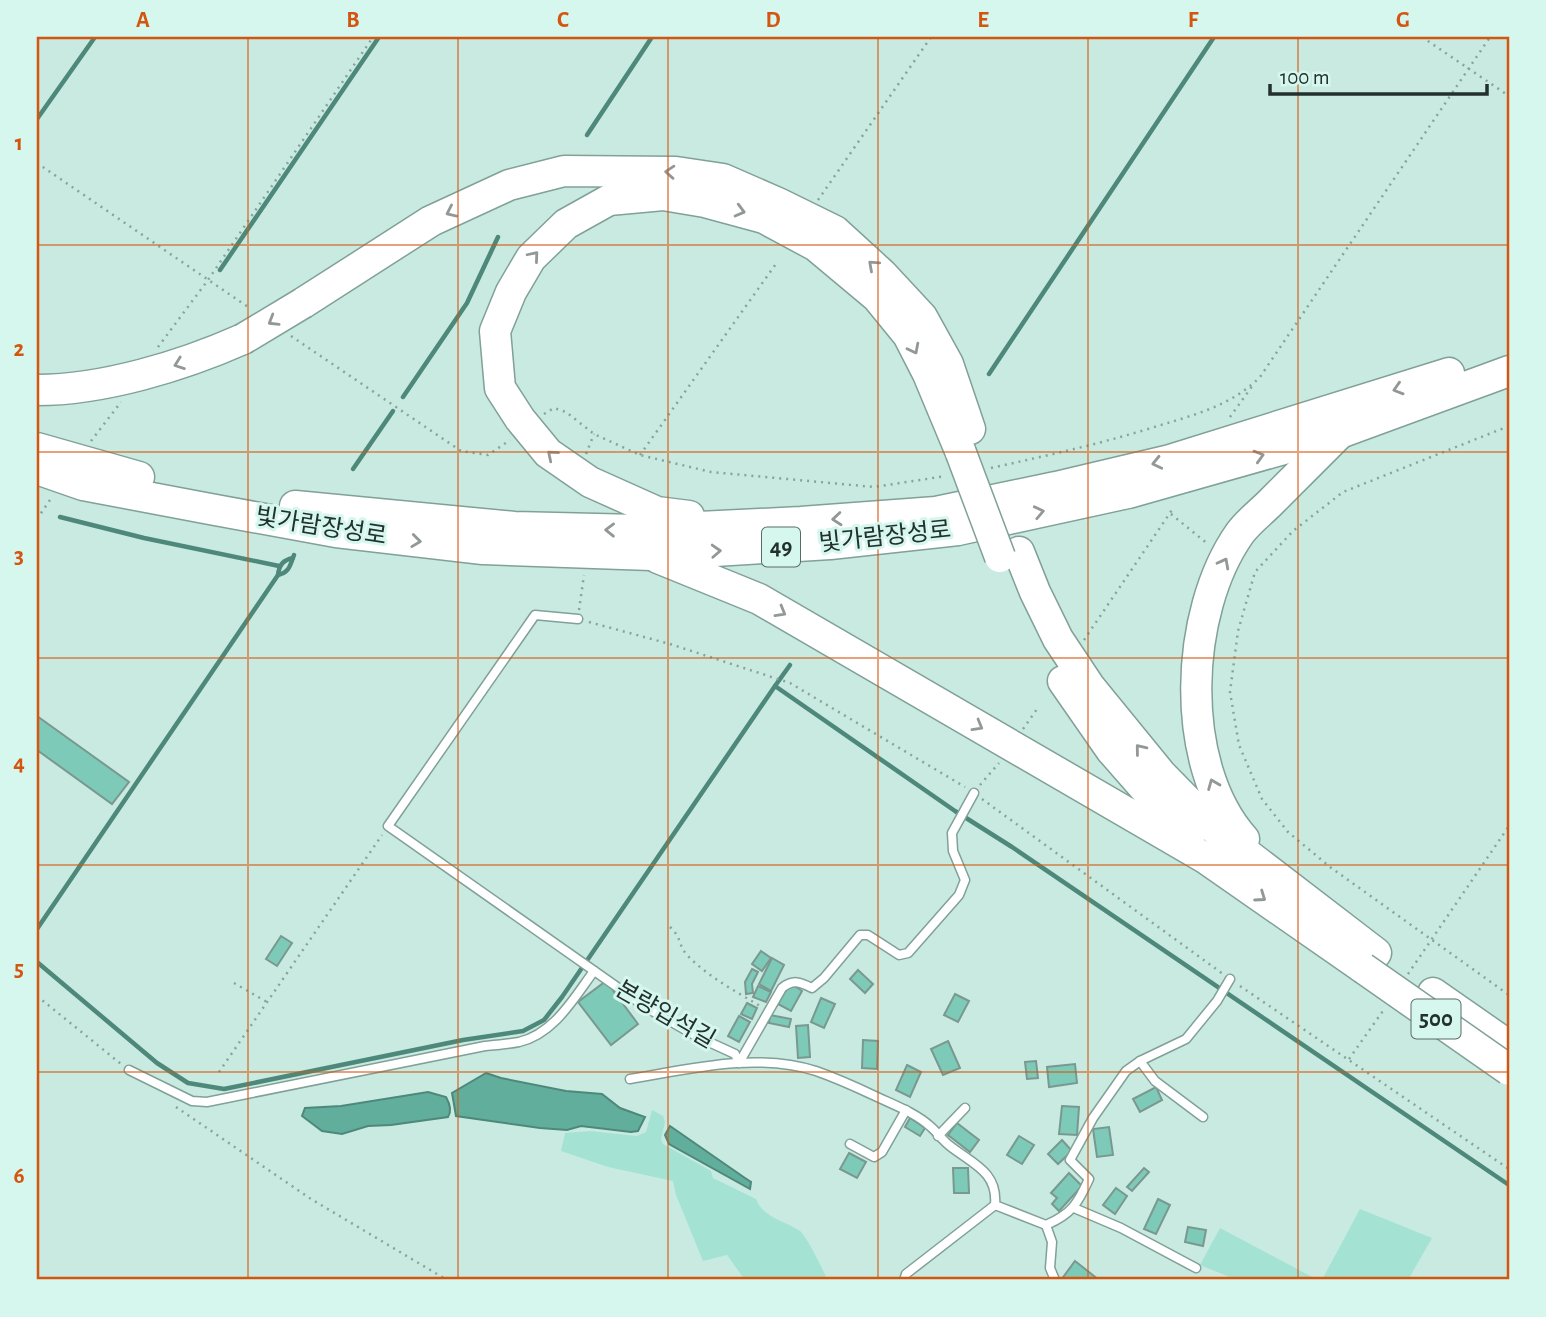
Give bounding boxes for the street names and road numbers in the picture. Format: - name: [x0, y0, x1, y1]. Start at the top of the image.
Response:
- street label: 빛가람장성로: [254, 503, 389, 549]
- street label: 빛가람장성로: [818, 516, 952, 556]
- road number: 49: [762, 527, 800, 566]
- street label: 본량입석길: [611, 976, 719, 1053]
- road number: 500: [1412, 1000, 1460, 1038]

